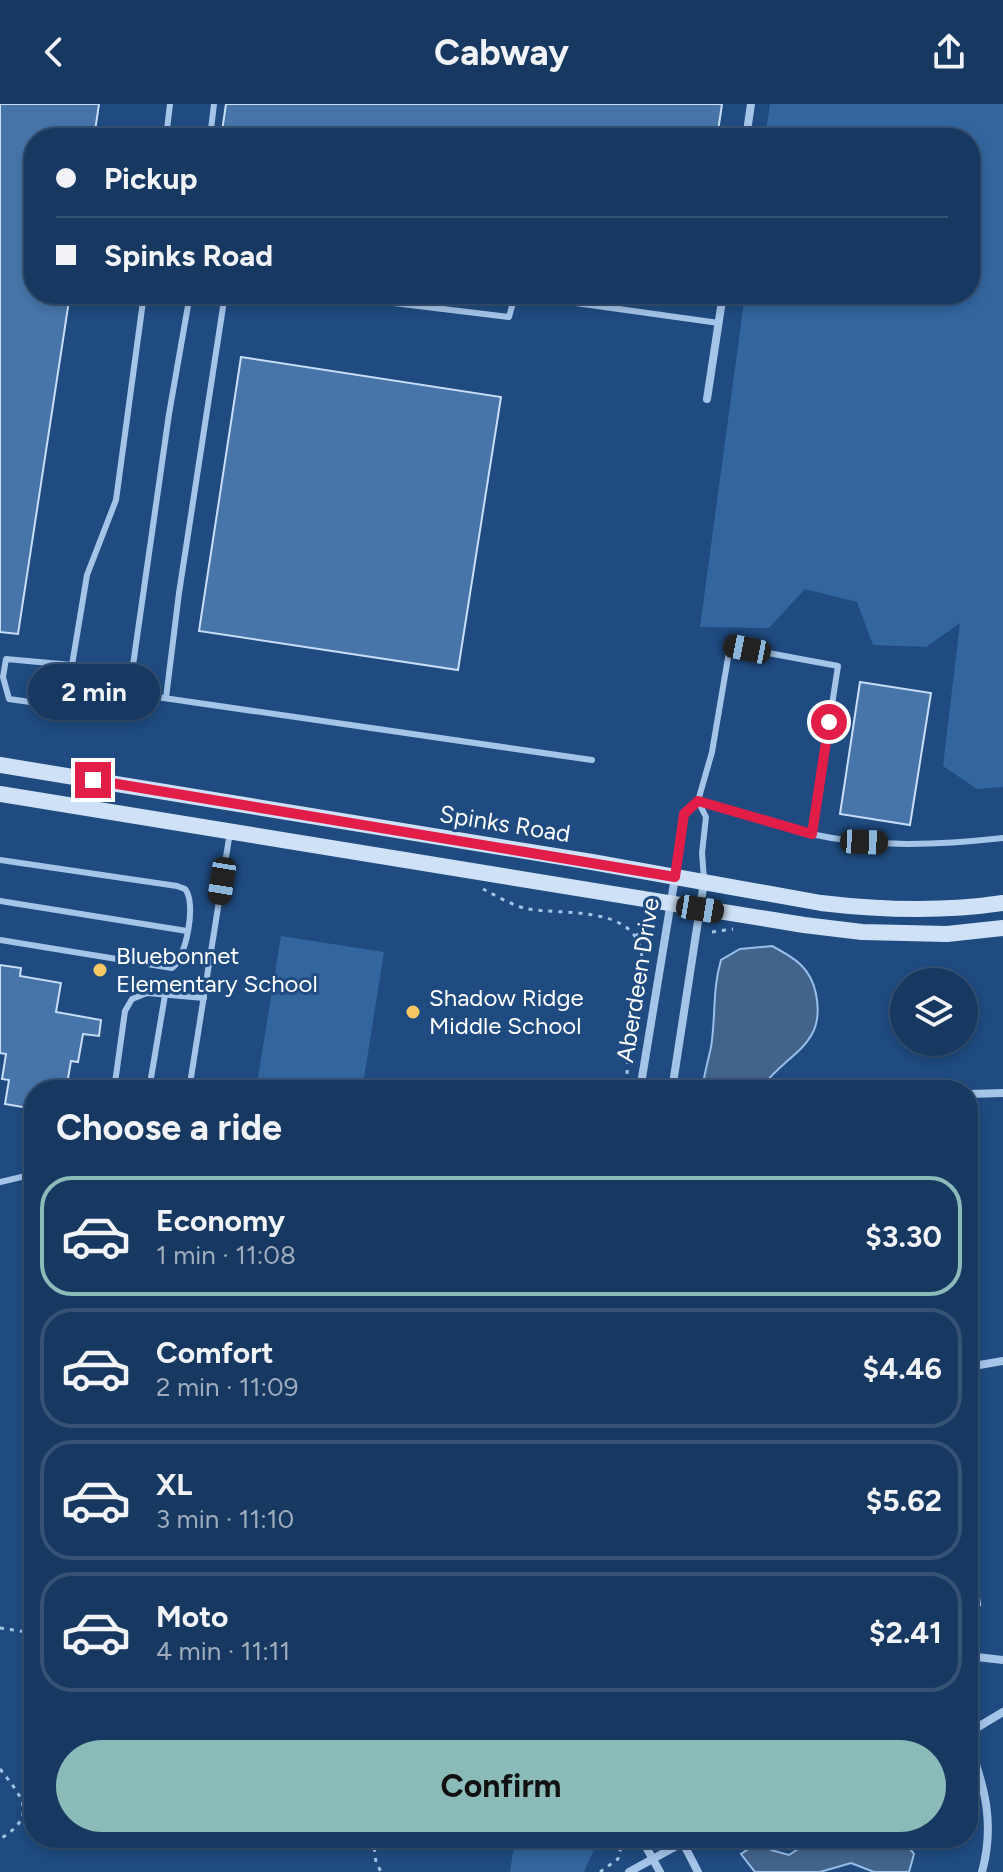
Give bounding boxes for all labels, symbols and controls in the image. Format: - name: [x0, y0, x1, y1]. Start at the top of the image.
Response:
- icon: back: [32, 30, 76, 74]
- icon: share: [927, 30, 971, 74]
- text: Cabway: [434, 31, 569, 74]
- text: Pickup: [104, 160, 198, 197]
- text: Spinks Road: [104, 237, 273, 274]
- car: [721, 633, 773, 665]
- callout: 2 min: [27, 664, 159, 720]
- text: 2 min: [61, 676, 127, 708]
- route start: [811, 704, 847, 740]
- route end: [75, 762, 111, 798]
- street label: Spinks Road: [438, 799, 572, 848]
- car: [840, 829, 888, 855]
- car: [206, 855, 238, 907]
- car: [674, 893, 726, 925]
- street label: Aberdeen Drive: [610, 895, 665, 1064]
- place label: Bluebonnet Elementary School: [116, 941, 318, 998]
- marker: Bluebonnet Elementary School: [91, 961, 109, 979]
- map controls: [890, 968, 978, 1056]
- button: layers: [890, 968, 978, 1056]
- place label: Shadow Ridge Middle School: [429, 983, 584, 1040]
- marker: Shadow Ridge Middle School: [404, 1003, 422, 1021]
- text: Choose a ride: [56, 1106, 282, 1149]
- icon: car: [60, 1200, 132, 1272]
- text: Economy: [156, 1202, 285, 1239]
- text: $3.30: [865, 1218, 942, 1255]
- text: 1 min · 11:08: [156, 1239, 296, 1271]
- icon: car: [60, 1332, 132, 1404]
- text: Comfort: [156, 1334, 274, 1371]
- text: $4.46: [863, 1350, 942, 1387]
- text: 2 min · 11:09: [156, 1371, 299, 1403]
- icon: car: [60, 1464, 132, 1536]
- text: XL: [156, 1466, 192, 1503]
- text: $5.62: [866, 1482, 942, 1519]
- text: 3 min · 11:10: [156, 1503, 294, 1535]
- icon: car: [60, 1596, 132, 1668]
- text: Moto: [156, 1598, 228, 1635]
- text: $2.41: [869, 1614, 942, 1651]
- text: 4 min · 11:11: [156, 1635, 290, 1667]
- button: Confirm: [56, 1740, 946, 1832]

